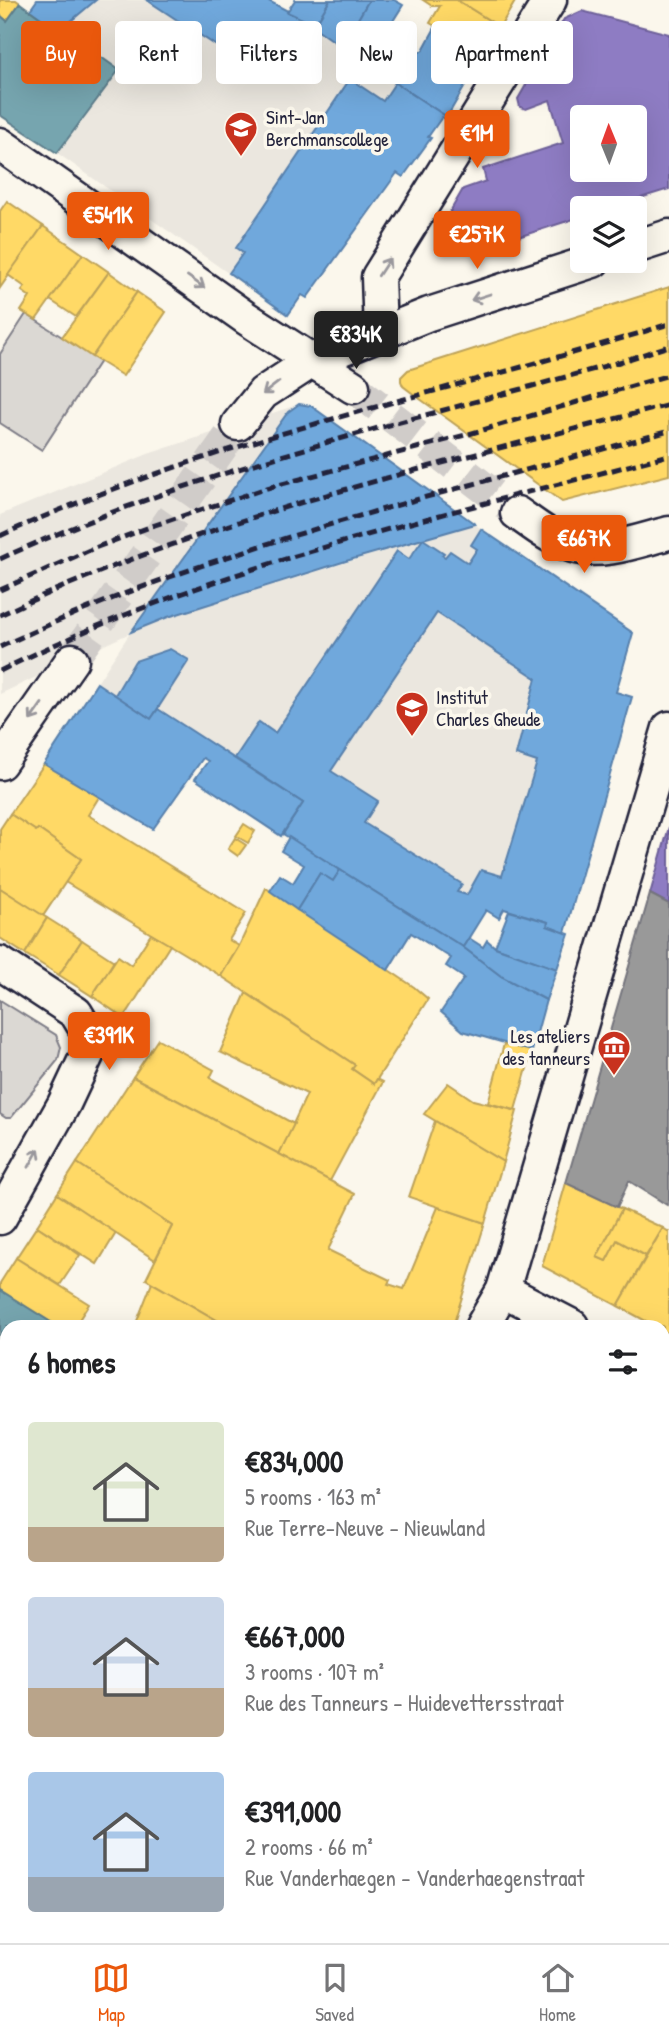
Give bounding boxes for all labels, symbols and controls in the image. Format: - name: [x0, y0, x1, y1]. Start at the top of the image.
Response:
- chip: Buy: [21, 21, 101, 84]
- chip: Rent: [115, 21, 202, 84]
- chip: Filters: [216, 21, 322, 84]
- chip: New: [336, 21, 417, 84]
- chip: Apartment: [431, 21, 573, 84]
- place label: Sint-Jan Berchmanscollege: [266, 104, 389, 152]
- north arrow: [570, 105, 648, 182]
- map controls: [570, 105, 647, 273]
- school or university icon: Sint-Jan Berchmanscollege: [222, 109, 260, 158]
- pin: €1M: [443, 110, 511, 170]
- text: €1M: [460, 117, 494, 148]
- pin: €541K: [59, 192, 157, 252]
- button: layers: [570, 196, 647, 273]
- text: €541K: [83, 199, 133, 230]
- pin: €257K: [428, 212, 526, 271]
- text: €257K: [450, 218, 504, 249]
- one-way arrow: [377, 258, 392, 277]
- one-way arrow: [186, 275, 205, 290]
- one-way arrow: [470, 291, 492, 304]
- pin: €834K: [307, 312, 405, 371]
- text: €834K: [330, 318, 382, 349]
- one-way arrow: [262, 380, 281, 395]
- pin: €667K: [535, 516, 633, 575]
- text: €667K: [558, 522, 610, 553]
- place label: Institut Charles Gheude: [436, 684, 541, 732]
- school or university icon: Institut Charles Gheude: [393, 689, 431, 738]
- one-way arrow: [29, 702, 43, 721]
- pin: €391K: [60, 1012, 158, 1072]
- text: €391K: [84, 1019, 134, 1050]
- place label: Les ateliers des tanneurs: [502, 1023, 590, 1071]
- museum icon: Les ateliers des tanneurs: [595, 1028, 633, 1077]
- one-way arrow: [28, 1148, 41, 1169]
- text: 6 homes: [28, 1342, 115, 1382]
- icon: filters: [604, 1343, 642, 1381]
- text: €834,000: [245, 1441, 344, 1481]
- icon: home: [84, 1450, 168, 1534]
- text: 5 rooms · 163 m²: [245, 1481, 381, 1512]
- text: Rue Terre-Neuve - Nieuwland: [245, 1512, 485, 1543]
- text: €667,000: [245, 1616, 345, 1656]
- icon: home: [84, 1625, 168, 1709]
- text: 3 rooms · 107 m²: [245, 1656, 384, 1687]
- text: Rue des Tanneurs - Huidevettersstraat: [245, 1687, 564, 1718]
- text: €391,000: [245, 1791, 341, 1831]
- icon: home: [84, 1800, 168, 1884]
- text: 2 rooms · 66 m²: [245, 1831, 373, 1862]
- text: Rue Vanderhaegen - Vanderhaegenstraat: [245, 1862, 584, 1893]
- tab: Map: [92, 1959, 130, 2027]
- tab: Saved: [315, 1959, 354, 2027]
- tab: Home: [539, 1959, 577, 2027]

